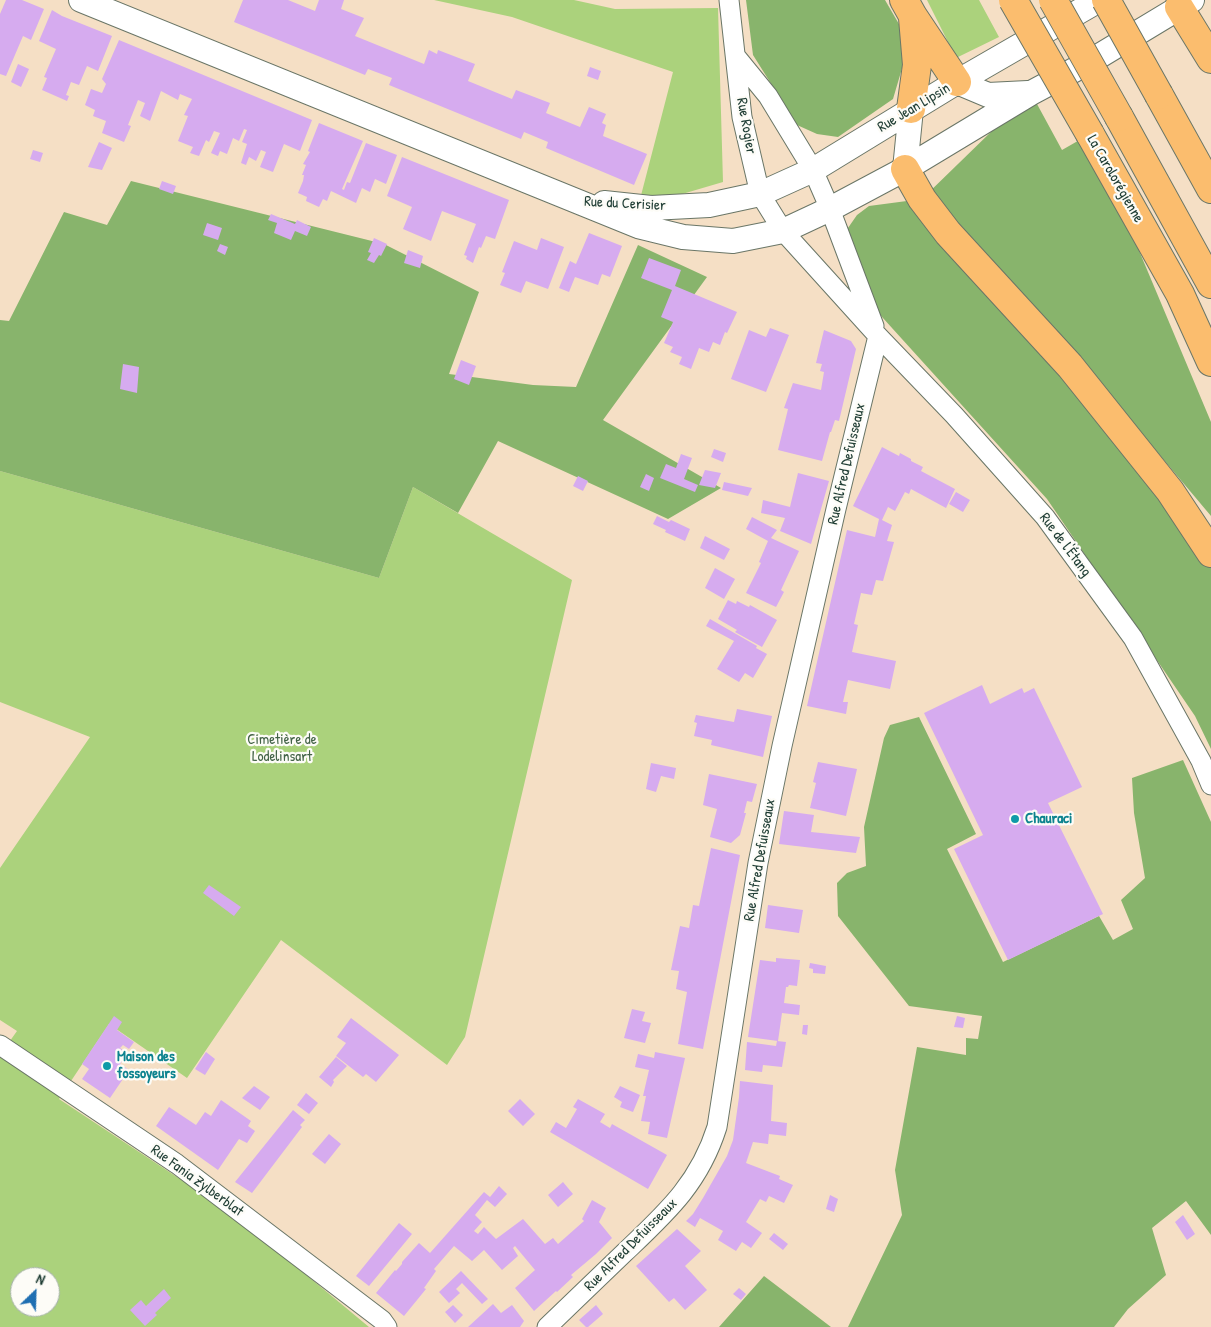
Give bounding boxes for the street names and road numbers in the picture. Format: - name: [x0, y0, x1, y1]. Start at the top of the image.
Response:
- street label: Rue Jean Lipsin: [875, 79, 953, 137]
- street label: Rue Rogier: [732, 96, 760, 156]
- street label: La Carolorégienne: [1083, 132, 1147, 226]
- street label: Rue du Cerisier: [584, 193, 666, 215]
- street label: Rue Alfred Defuisseaux: [824, 402, 870, 526]
- street label: Rue de l'Étang: [1035, 510, 1095, 580]
- street label: Rue Alfred Defuisseaux: [740, 797, 780, 923]
- street label: Rue Fania Zylberblat: [147, 1141, 247, 1221]
- street label: Rue Alfred Defuisseaux: [581, 1195, 681, 1295]

